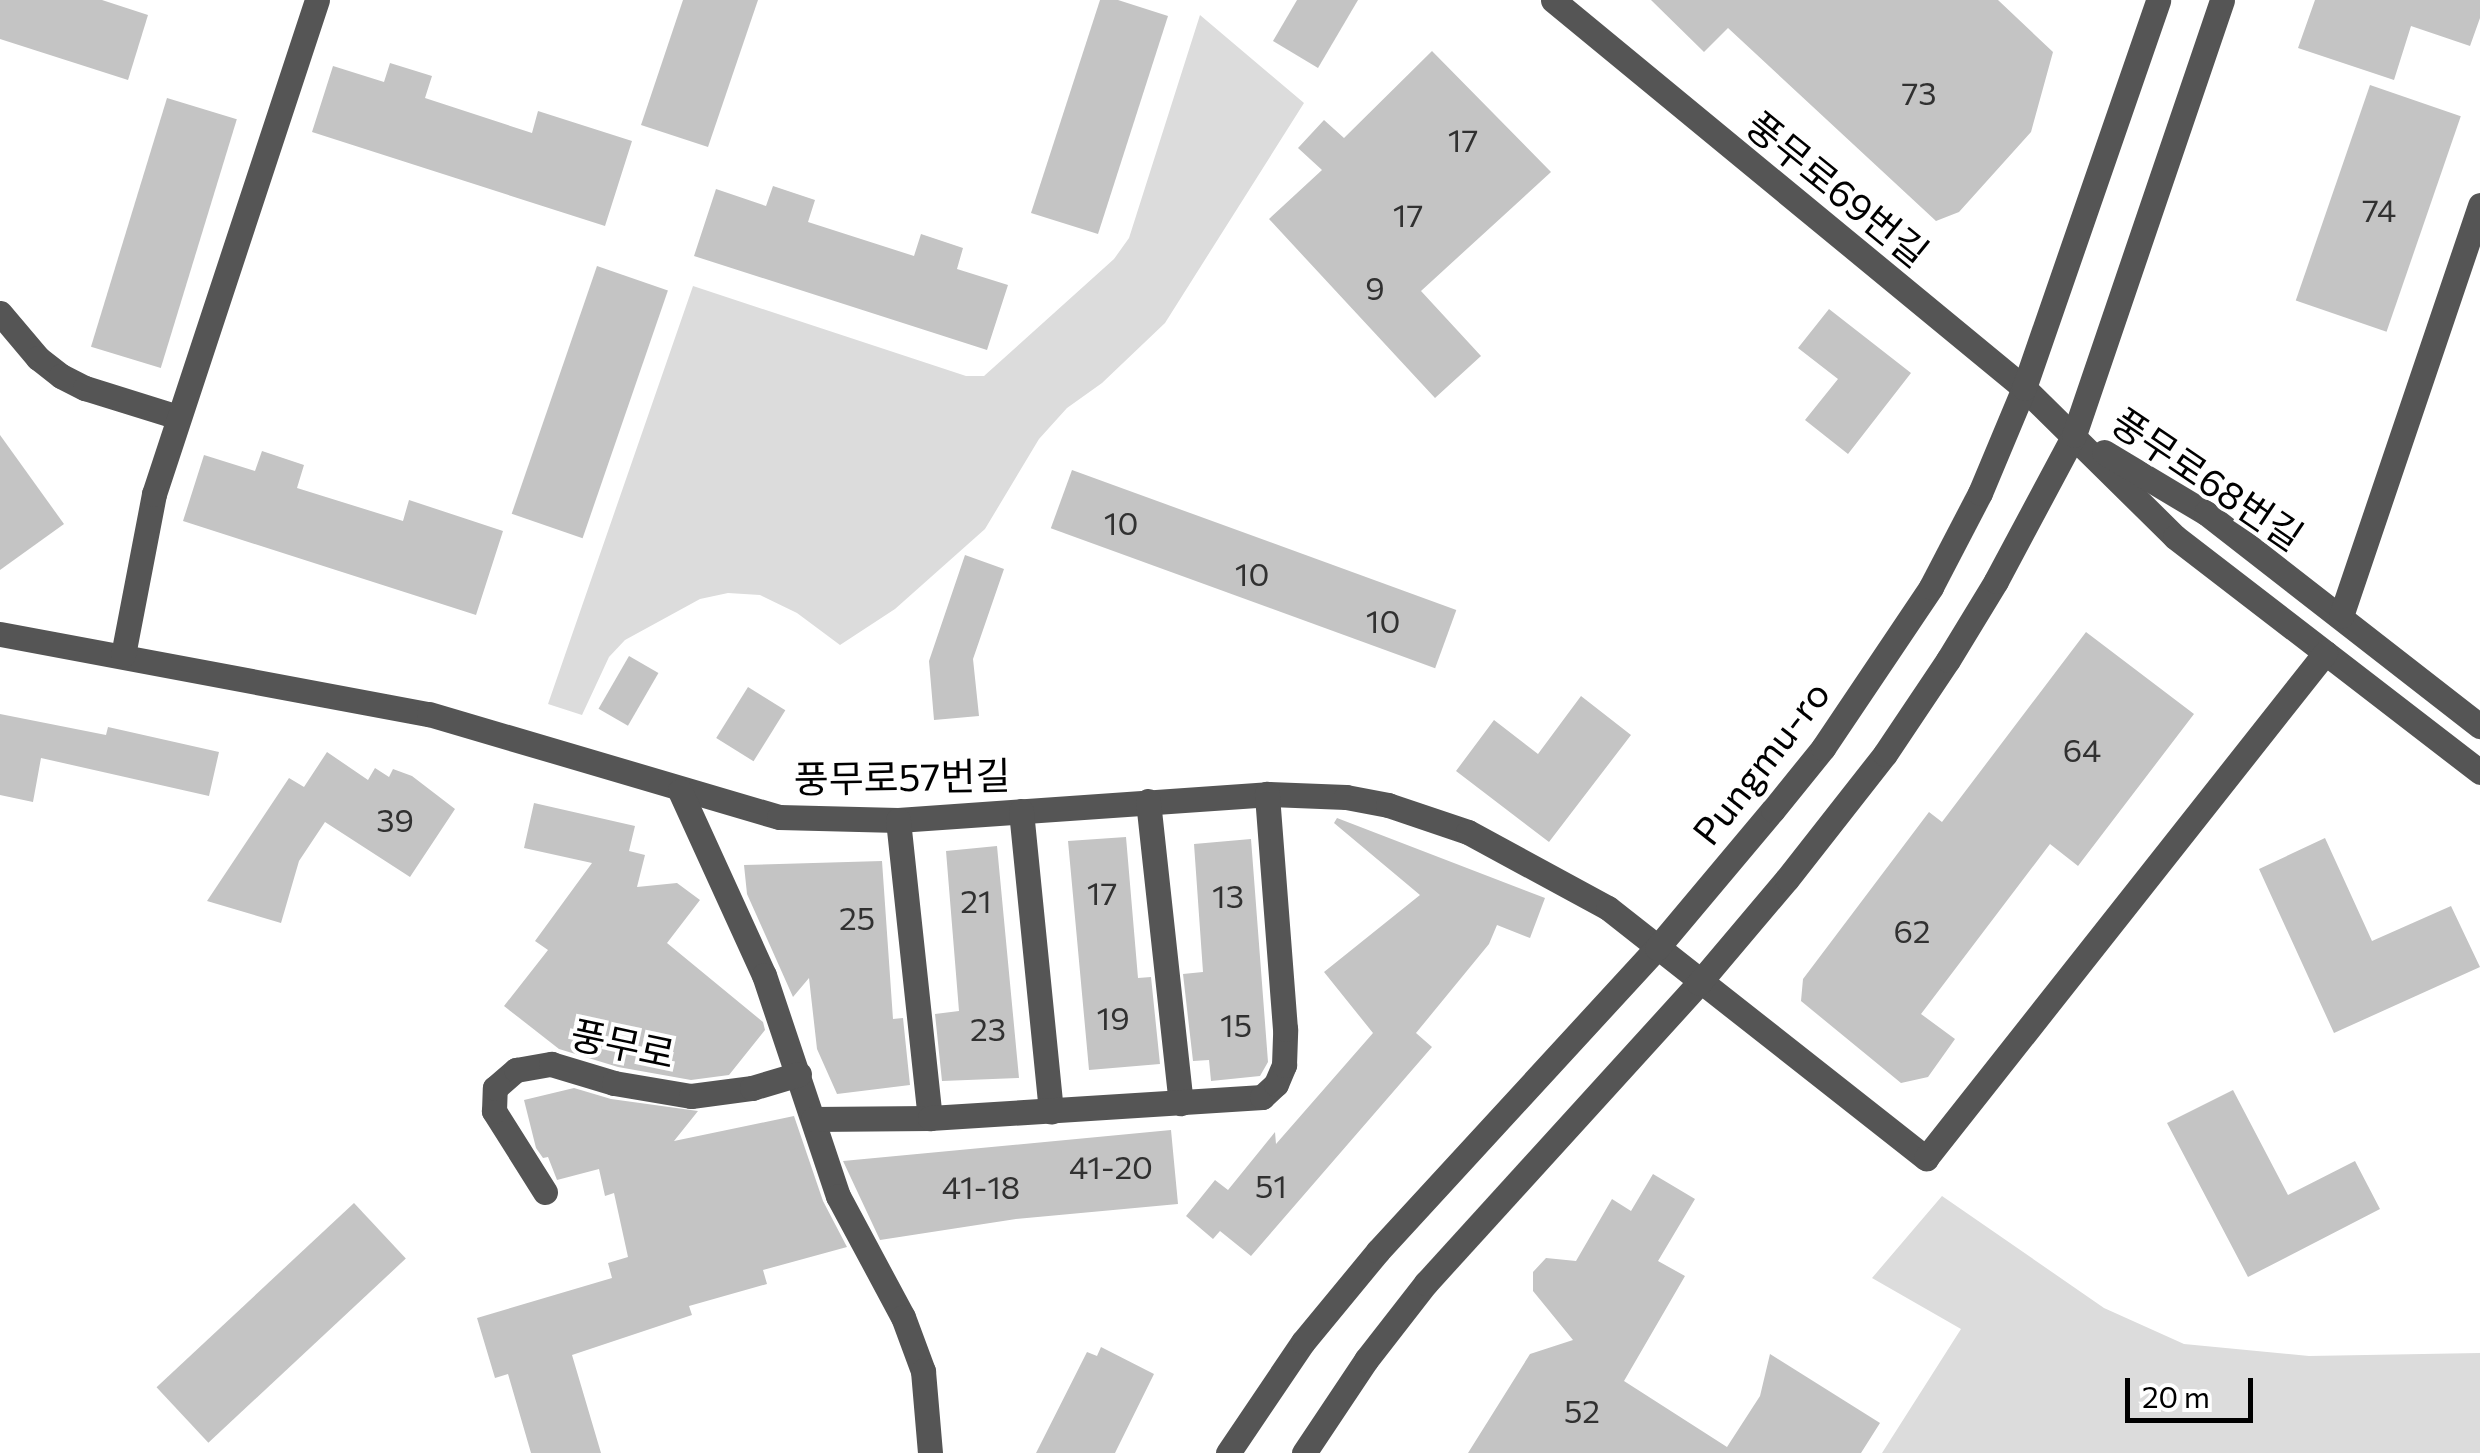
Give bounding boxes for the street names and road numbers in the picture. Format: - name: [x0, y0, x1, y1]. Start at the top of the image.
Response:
- street label: 풍무로69번길: [1738, 101, 1938, 275]
- street label: 풍무로68번길: [2104, 397, 2312, 559]
- street label: Pungmu-ro: [1682, 671, 1838, 853]
- street label: 풍무로57번길: [793, 751, 1011, 801]
- street label: 풍무로: [567, 1010, 679, 1076]

